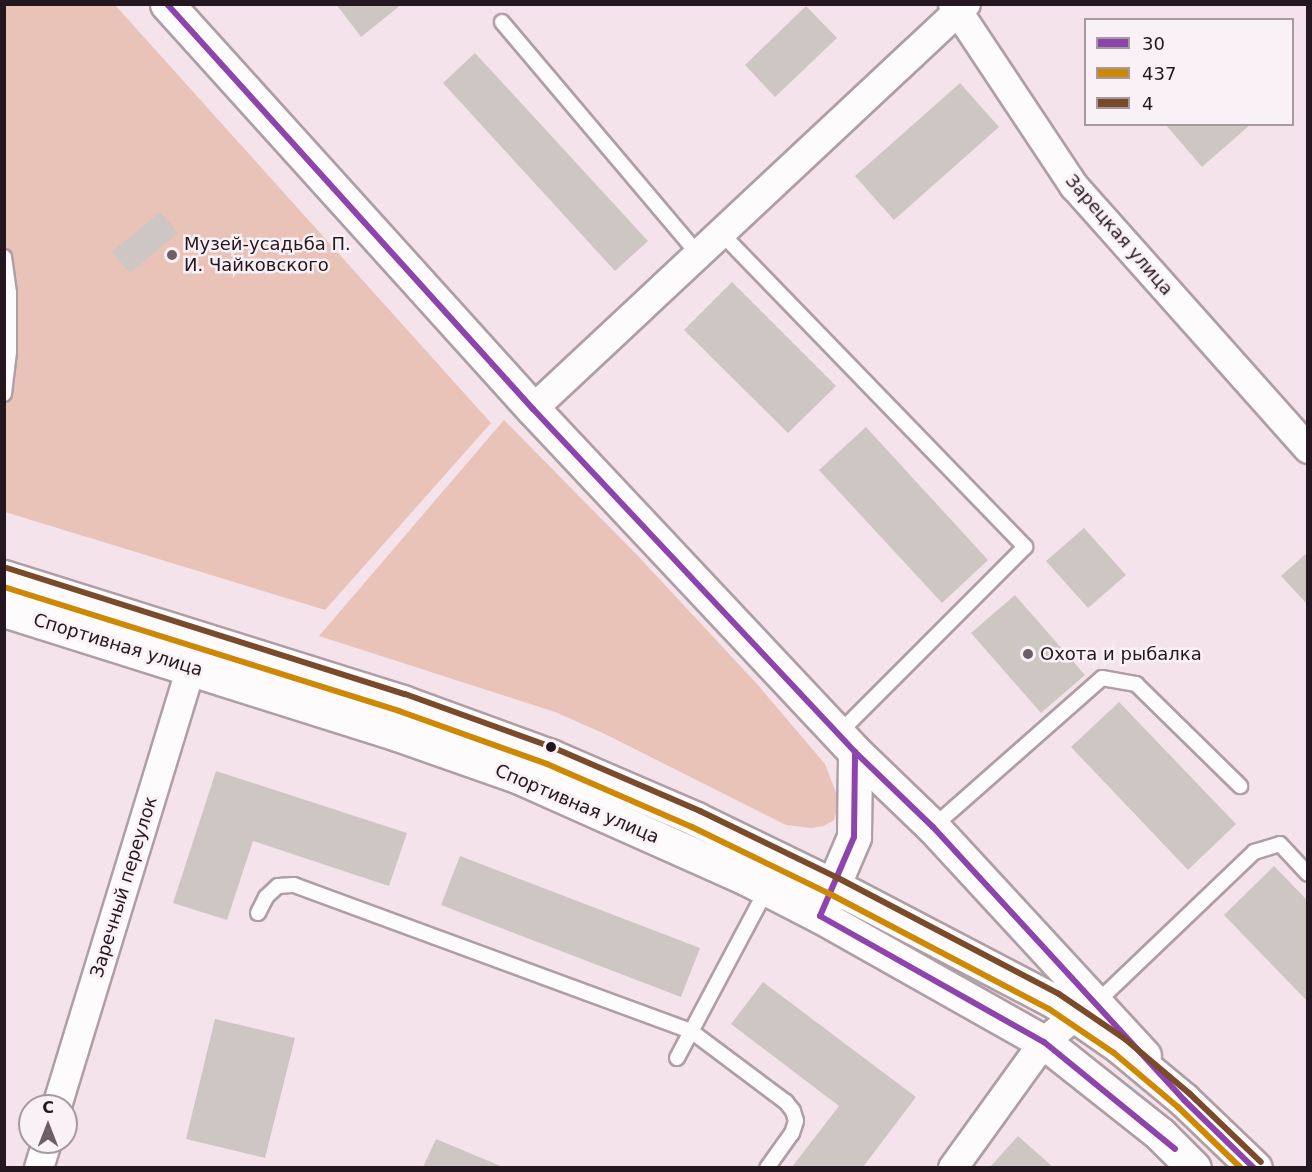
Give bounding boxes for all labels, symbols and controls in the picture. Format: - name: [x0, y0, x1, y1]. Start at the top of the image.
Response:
- legend: [1084, 18, 1294, 126]
- text: 30: [1142, 33, 1165, 54]
- text: 437: [1142, 63, 1176, 84]
- text: 4: [1142, 93, 1153, 114]
- street label: Зарецкая улица: [1061, 170, 1177, 300]
- place label: Музей-усадьба П. И. Чайковского: [184, 234, 351, 276]
- marker: Музей-усадьба П. И. Чайковского: [165, 248, 179, 262]
- street label: Спортивная улица: [31, 609, 205, 681]
- place label: Охота и рыбалка: [1040, 643, 1202, 665]
- marker: Охота и рыбалка: [1021, 647, 1035, 661]
- unlabelled marker: [545, 741, 557, 753]
- street label: Спортивная улица: [492, 760, 662, 848]
- street label: Заречный переулок: [86, 794, 162, 980]
- north arrow: [18, 1094, 78, 1154]
- text: С: [42, 1098, 54, 1117]

